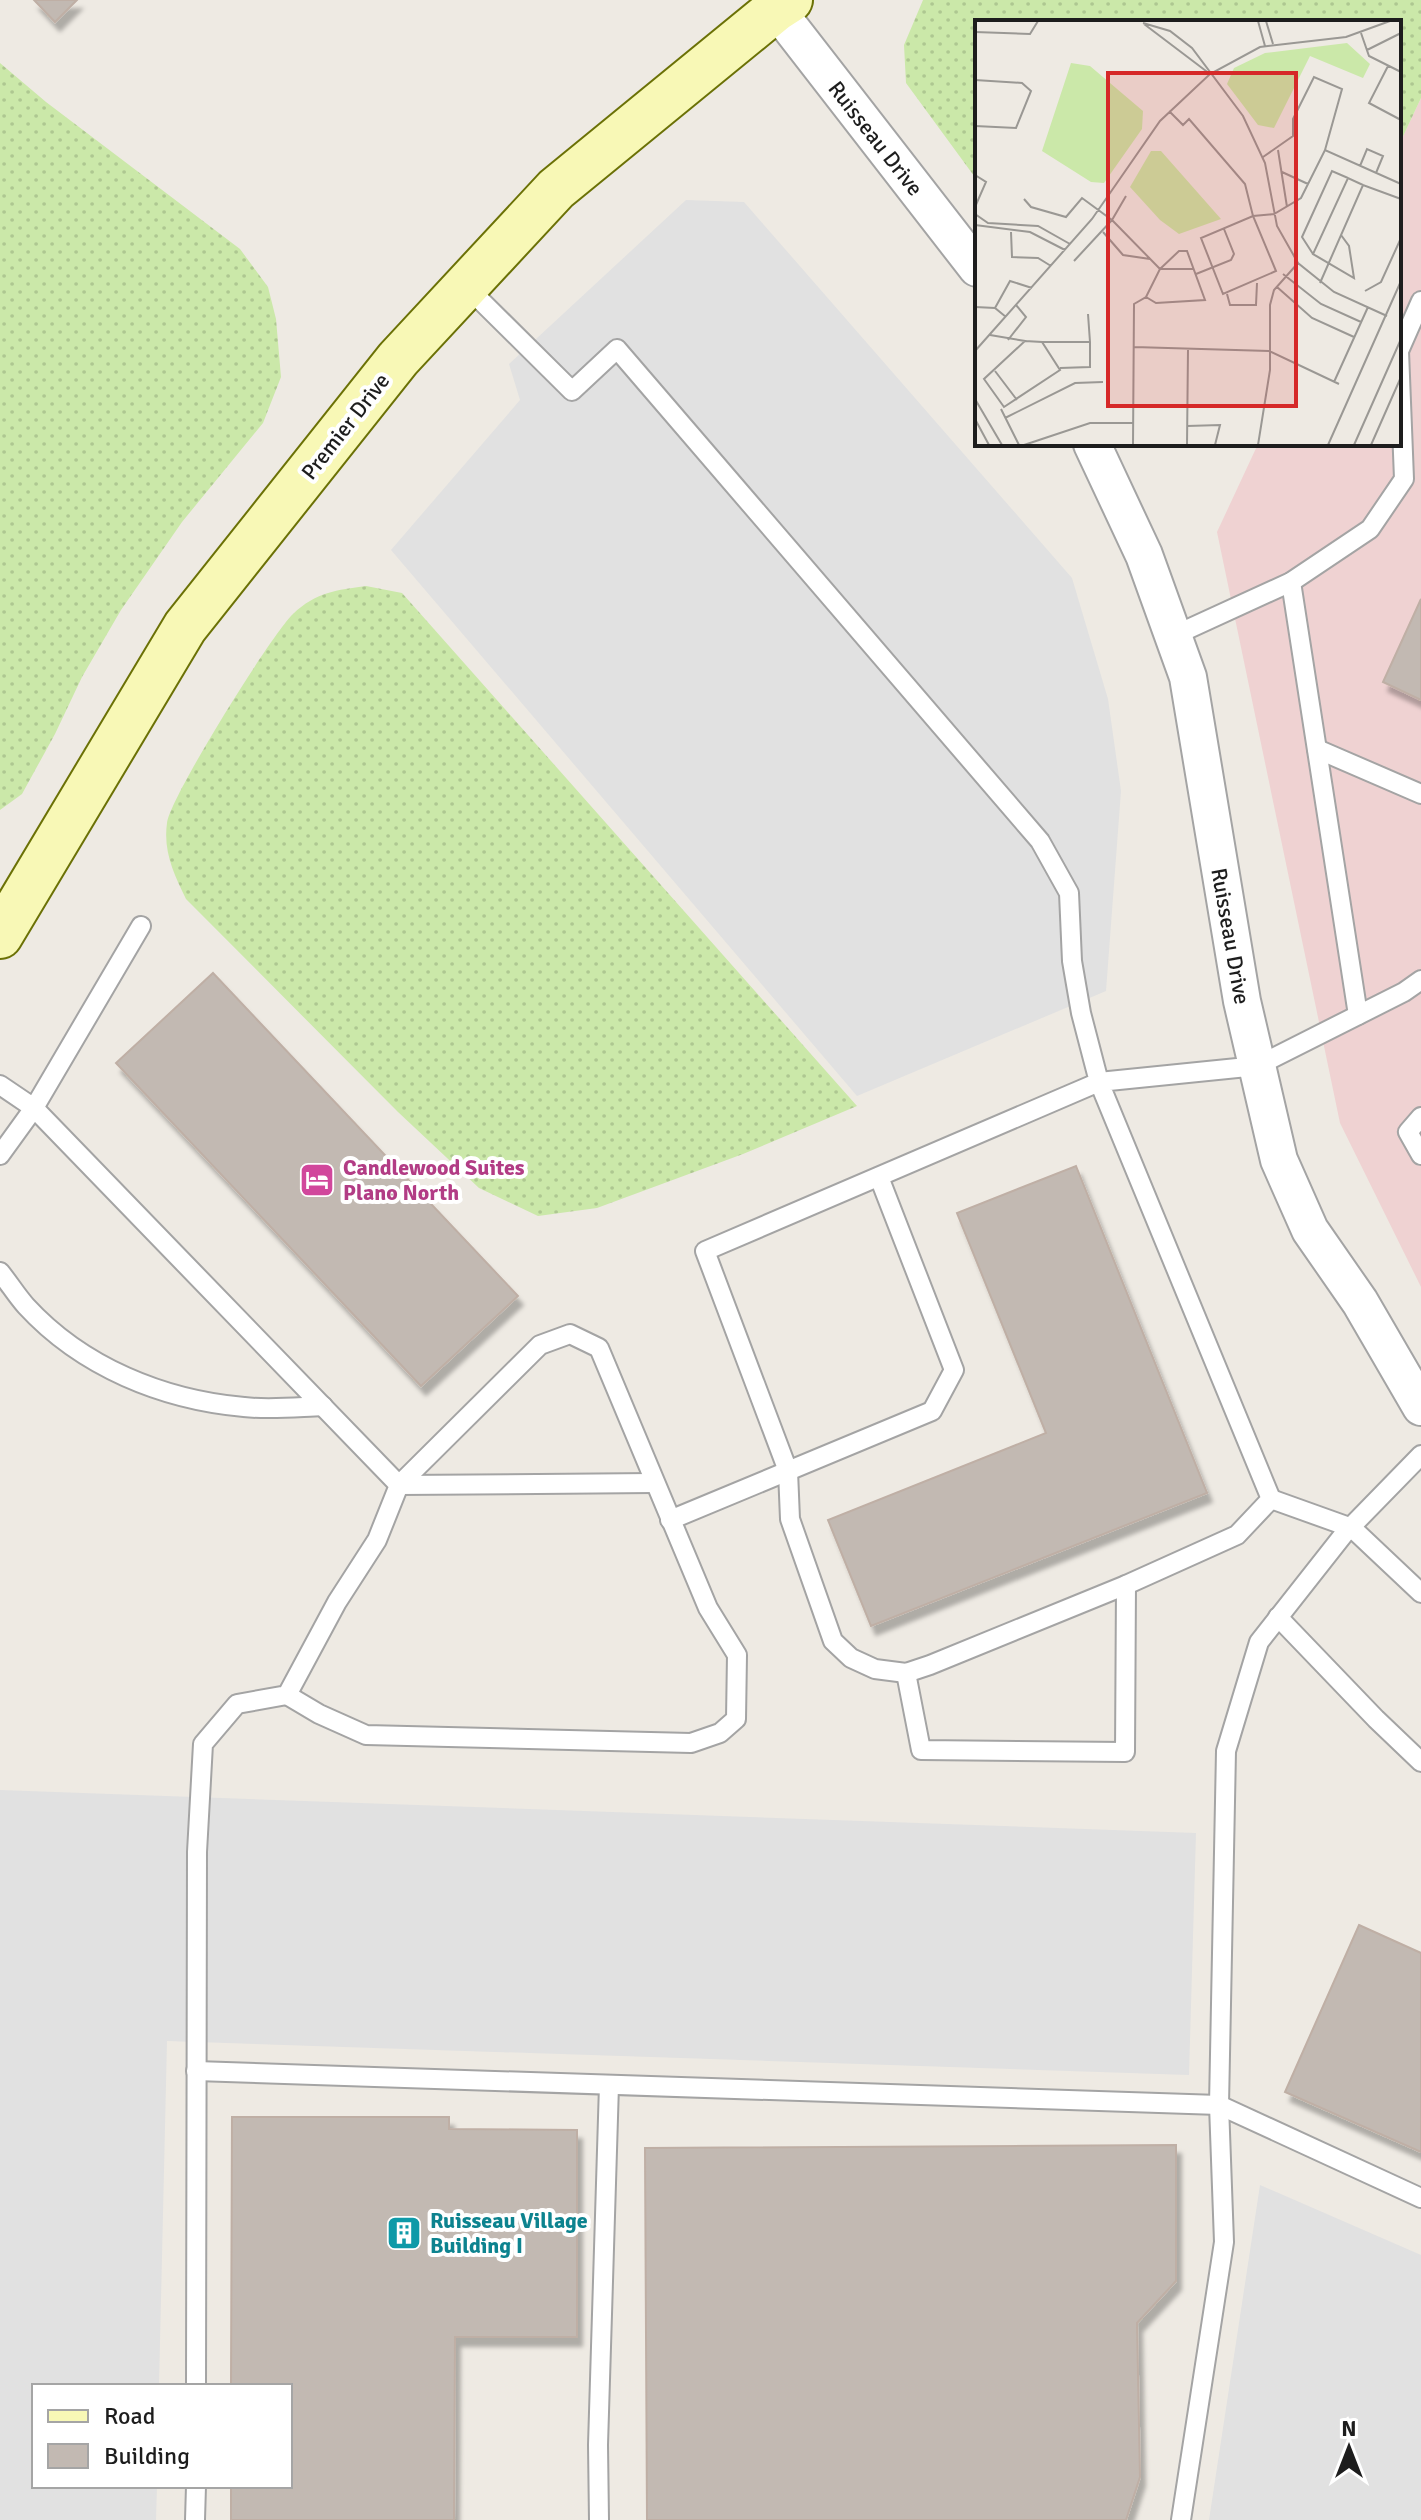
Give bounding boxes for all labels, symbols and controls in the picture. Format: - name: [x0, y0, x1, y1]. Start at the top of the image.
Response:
- inset map: [975, 20, 1401, 446]
- street label: Ruisseau Drive: [822, 76, 929, 201]
- street label: Premier Drive: [296, 368, 395, 485]
- street label: Ruisseau Drive: [1205, 866, 1256, 1006]
- place label: Candlewood Suites Plano North: [343, 1154, 525, 1206]
- hotel icon: Candlewood Suites Plano North: [298, 1161, 336, 1199]
- place label: Ruisseau Village Building I: [430, 2207, 588, 2259]
- building icon: Ruisseau Village Building I: [385, 2214, 423, 2252]
- legend: [32, 2384, 292, 2488]
- text: Road: [104, 2401, 155, 2431]
- north arrow: [1309, 2408, 1389, 2488]
- text: N: [1341, 2415, 1357, 2442]
- text: Building: [104, 2441, 190, 2471]

